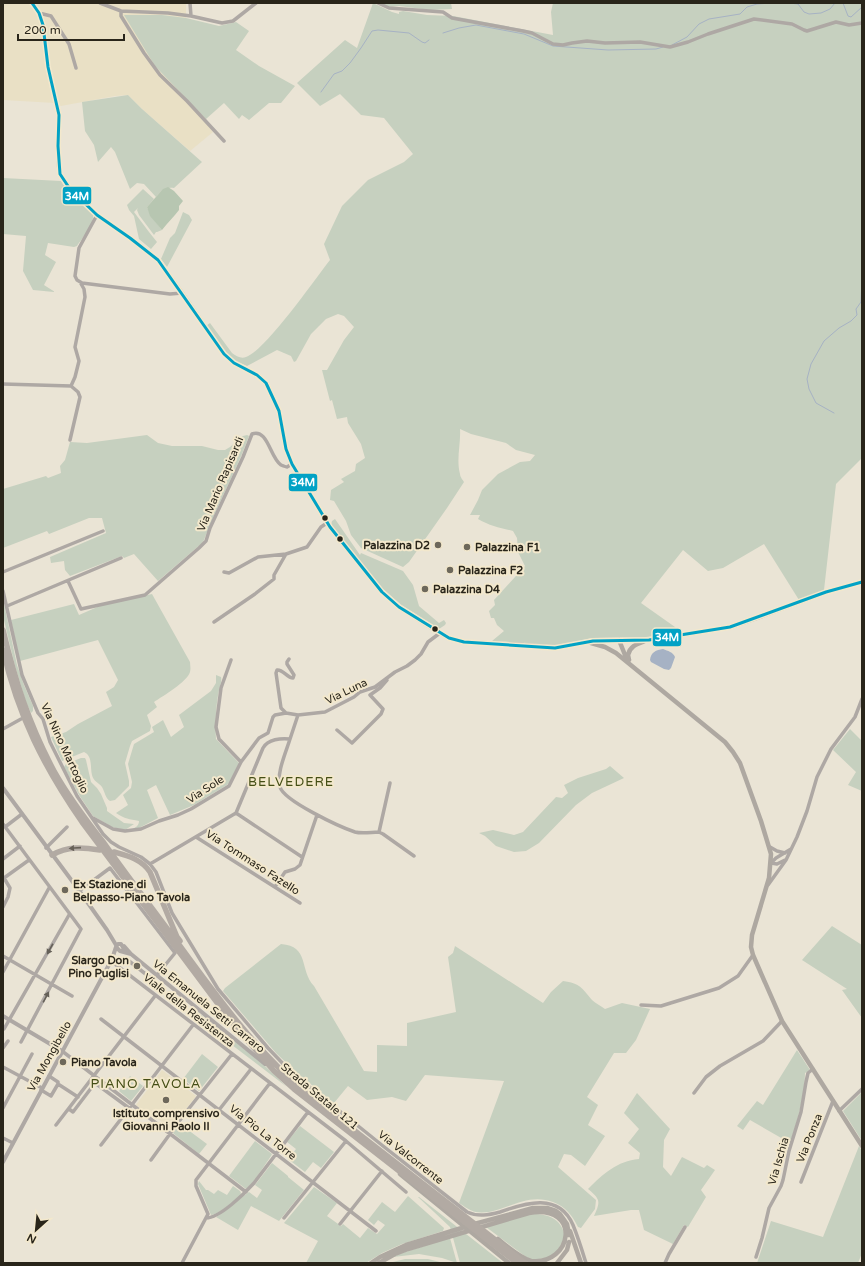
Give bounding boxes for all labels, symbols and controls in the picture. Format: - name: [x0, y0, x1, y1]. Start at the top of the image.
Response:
- scale bar: [18, 16, 124, 42]
- text: 200 m: [24, 23, 61, 37]
- line badge: 34M: [62, 186, 92, 205]
- text: 34M: [65, 190, 89, 203]
- street label: Via Mario Rapisardi: [195, 435, 246, 533]
- line badge: 34M: [288, 473, 318, 492]
- text: 34M: [291, 476, 315, 489]
- unlabelled marker: [320, 513, 330, 523]
- unlabelled marker: [335, 534, 345, 544]
- place label: Palazzina D2: [363, 539, 430, 552]
- marker: Palazzina D2: [433, 540, 443, 550]
- place label: Palazzina F1: [475, 541, 540, 554]
- marker: Palazzina F1: [462, 542, 472, 552]
- place label: Palazzina F2: [458, 564, 523, 577]
- marker: Palazzina F2: [445, 565, 455, 575]
- place label: Palazzina D4: [433, 583, 500, 596]
- marker: Palazzina D4: [420, 584, 430, 594]
- unlabelled marker: [430, 624, 440, 634]
- line badge: 34M: [652, 628, 682, 647]
- text: 34M: [655, 631, 679, 644]
- street label: Via Luna: [323, 676, 369, 707]
- street label: Via Nino Martoglio: [38, 701, 91, 796]
- street label: Via Sole: [184, 773, 226, 806]
- district label: BELVEDERE: [248, 774, 334, 790]
- street label: Via Tommaso Fazello: [203, 827, 302, 898]
- one-way arrow: [69, 845, 81, 852]
- place label: Ex Stazione di Belpasso-Piano Tavola: [73, 878, 190, 905]
- marker: Ex Stazione di Belpasso-Piano Tavola: [60, 885, 70, 895]
- one-way arrow: [47, 943, 53, 954]
- place label: Slargo Don Pino Puglisi: [68, 954, 129, 981]
- street label: Via Emanuela Setti Carraro: [150, 957, 267, 1056]
- marker: Slargo Don Pino Puglisi: [132, 961, 142, 971]
- street label: Viale della Resistenza: [141, 971, 237, 1050]
- one-way arrow: [43, 991, 49, 1002]
- street label: Via Mongibello: [25, 1019, 74, 1094]
- place label: Piano Tavola: [71, 1056, 137, 1069]
- marker: Piano Tavola: [58, 1057, 68, 1067]
- street label: Strada Statale 121: [278, 1060, 361, 1132]
- district label: PIANO TAVOLA: [90, 1076, 202, 1092]
- marker: Istituto comprensivo Giovanni Paolo II: [161, 1095, 171, 1105]
- street label: Via Pio La Torre: [227, 1102, 299, 1163]
- place label: Istituto comprensivo Giovanni Paolo II: [113, 1107, 220, 1133]
- street label: Via Ponza: [794, 1112, 825, 1165]
- street label: Via Valcorrente: [375, 1128, 446, 1187]
- street label: Via Ischia: [765, 1136, 791, 1187]
- north arrow: [16, 1210, 56, 1250]
- text: N: [25, 1231, 39, 1246]

